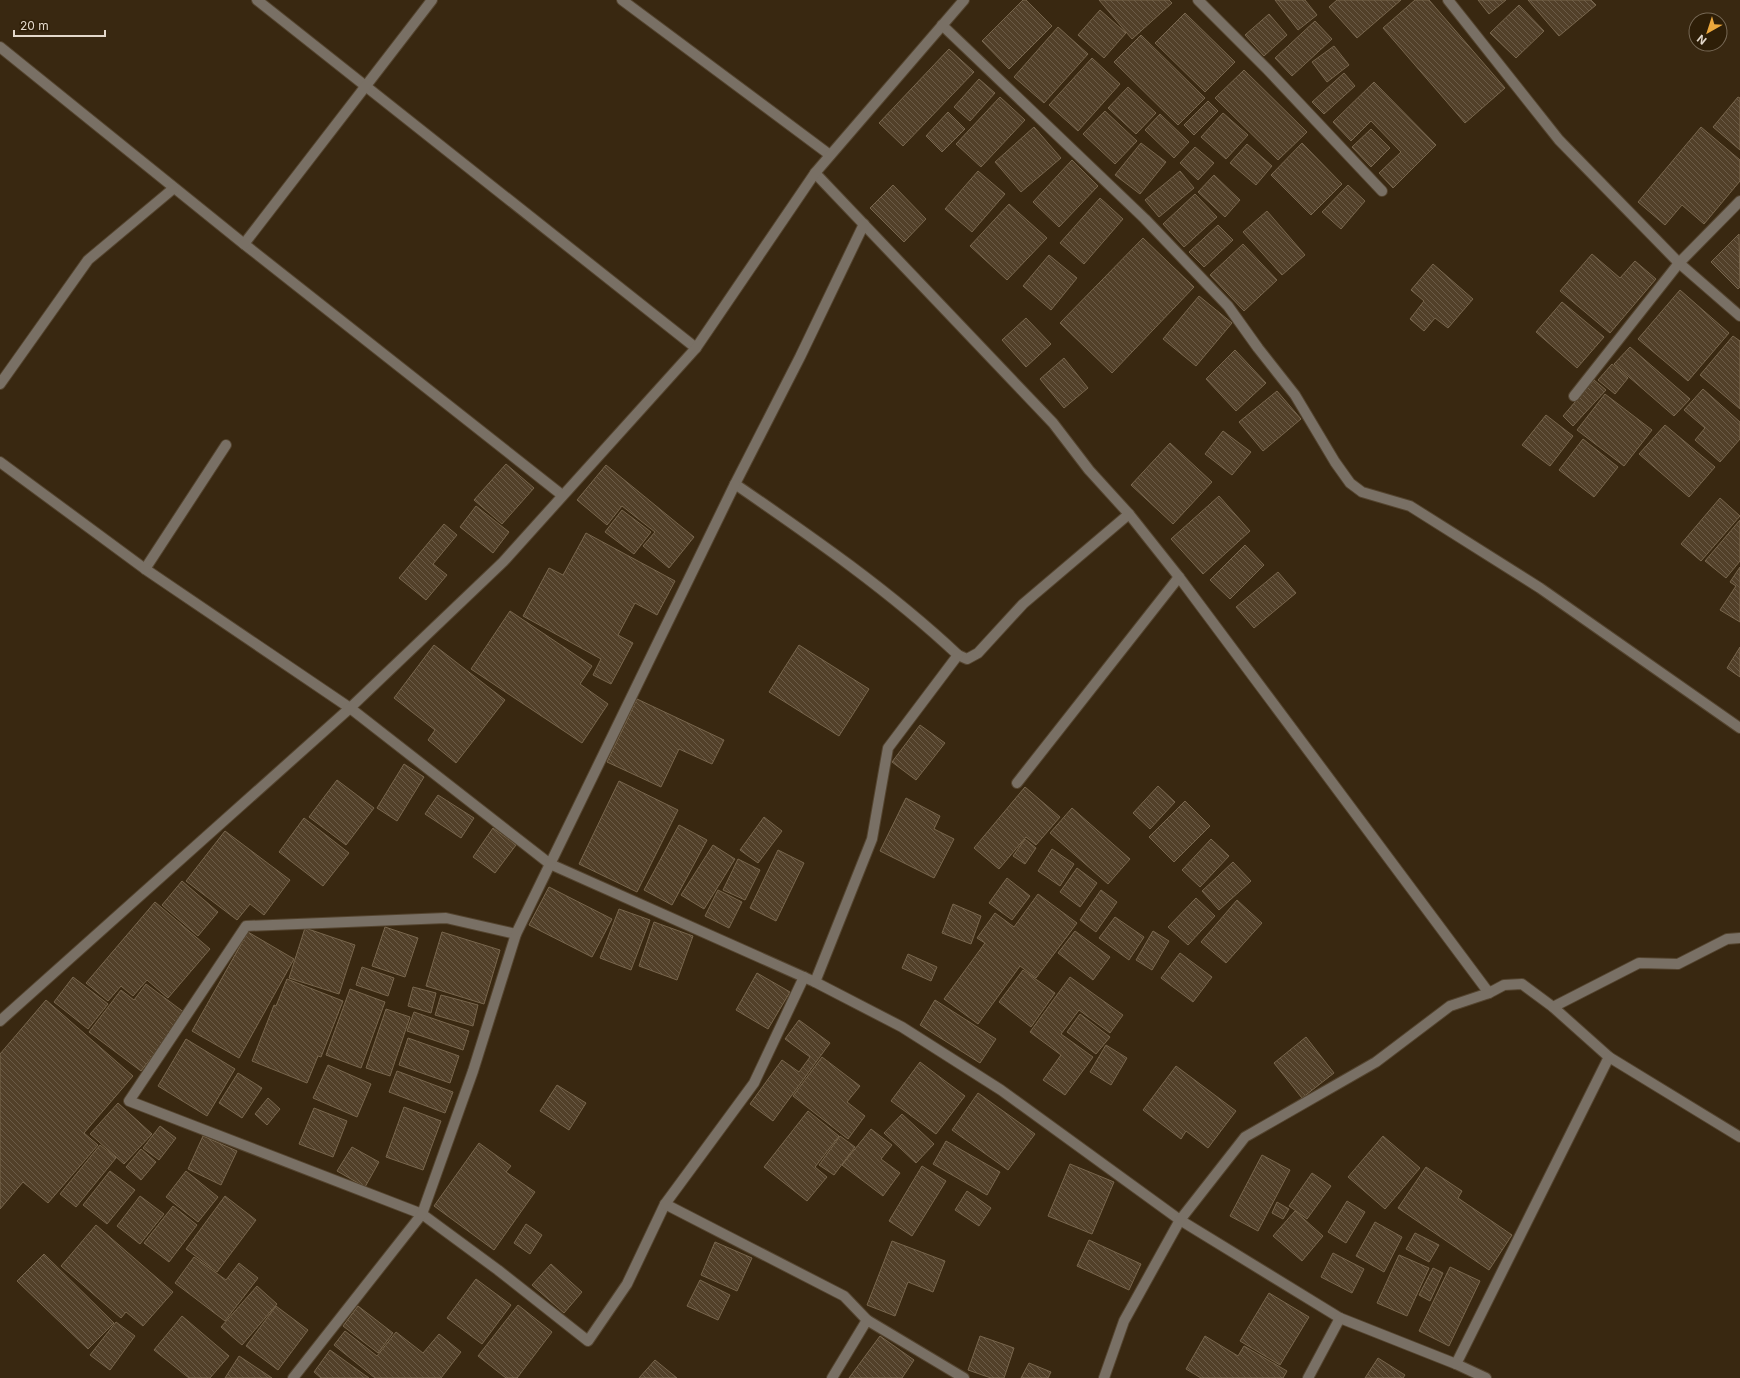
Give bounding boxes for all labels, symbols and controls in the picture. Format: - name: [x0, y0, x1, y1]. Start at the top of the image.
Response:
- scale bar: [14, 12, 105, 38]
- north arrow: [1688, 12, 1728, 52]
- text: 20 m: [20, 18, 49, 33]
- text: N: [1694, 32, 1709, 48]

